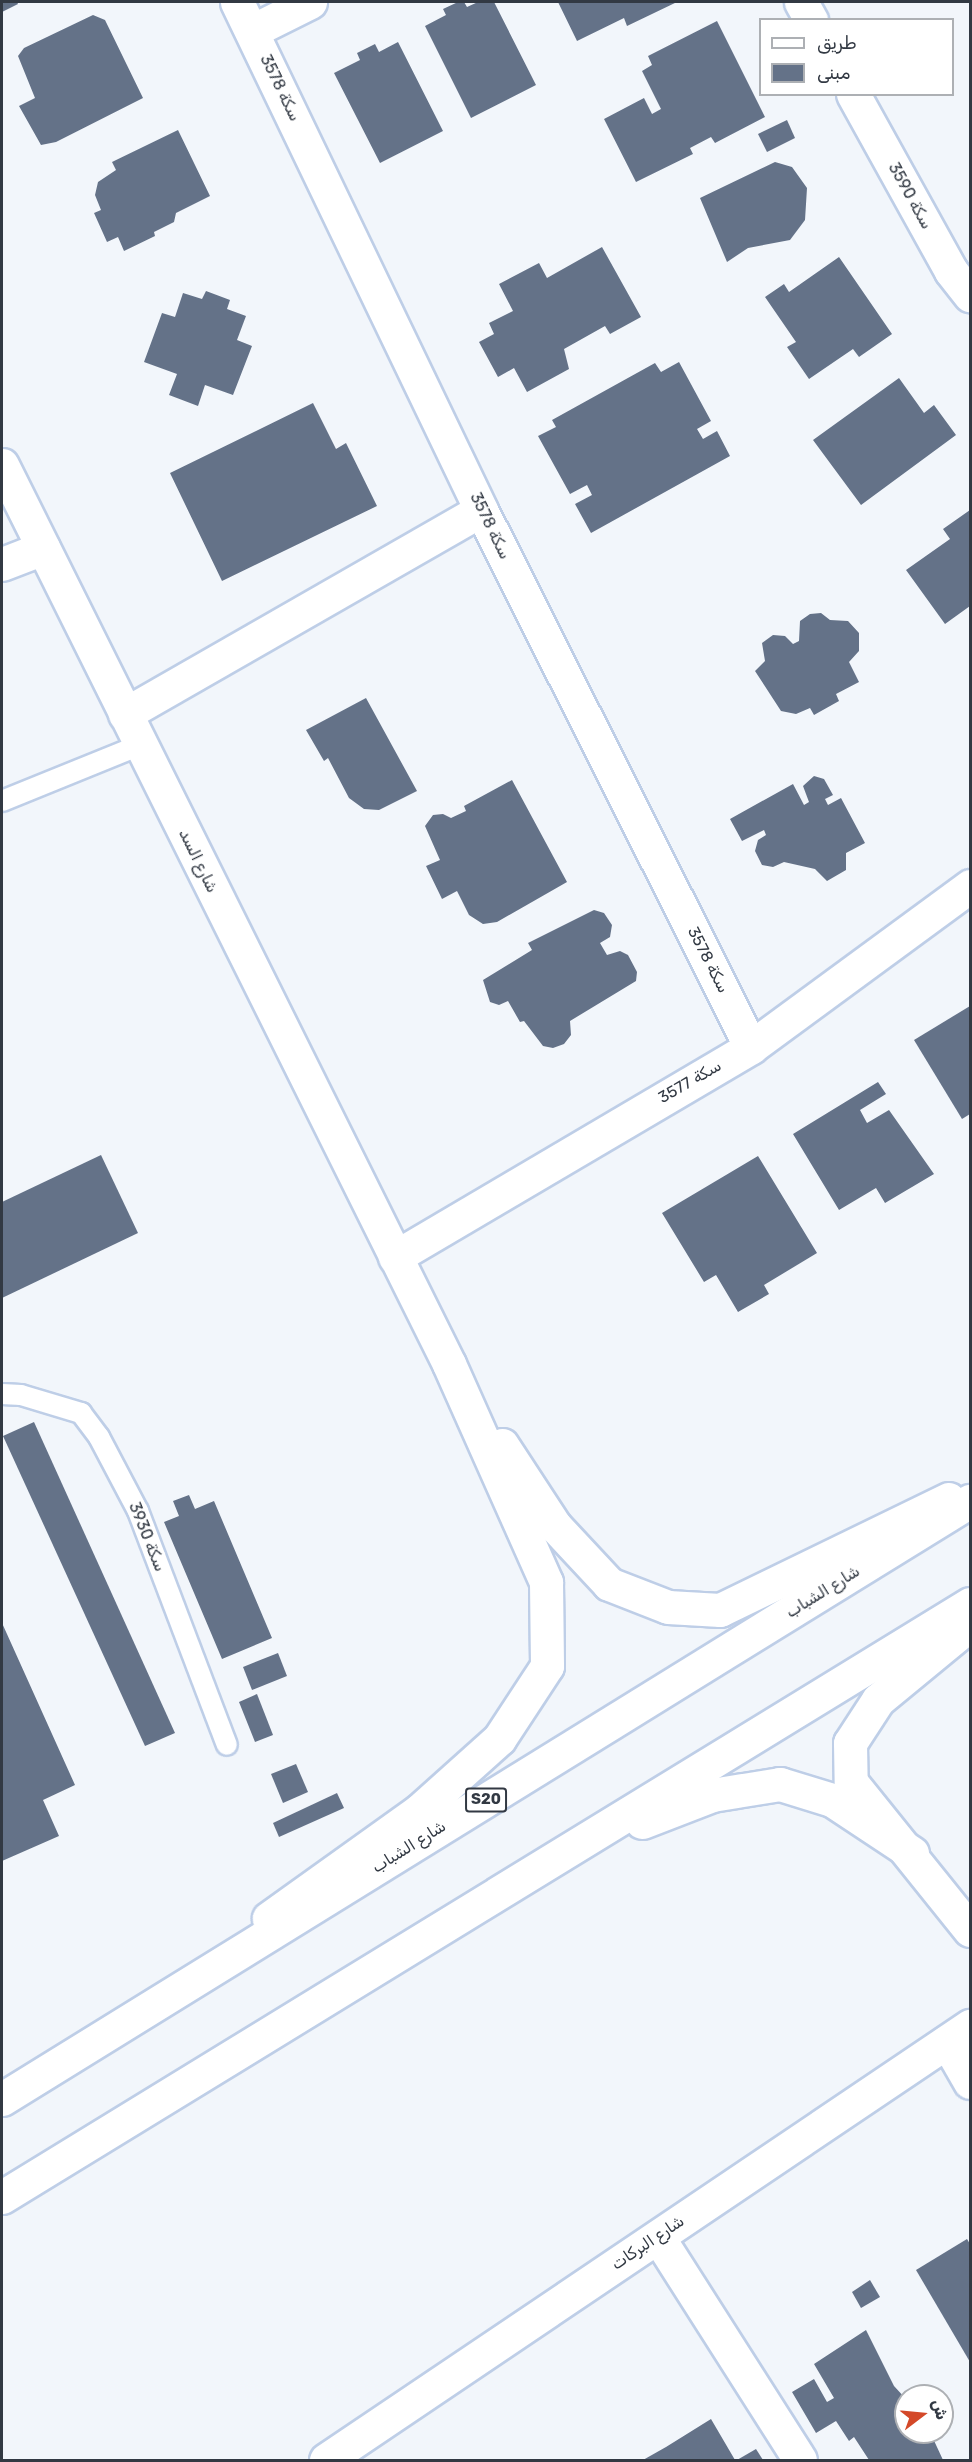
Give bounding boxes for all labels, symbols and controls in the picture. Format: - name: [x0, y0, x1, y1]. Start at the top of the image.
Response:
- legend: [759, 18, 954, 96]
- text: طريق: [817, 32, 857, 54]
- street label: سكة 3578: [256, 52, 304, 124]
- text: مبنى: [817, 62, 851, 84]
- street label: سكة 3590: [884, 159, 936, 233]
- street label: سكة 3578: [466, 490, 514, 562]
- street label: شارع السد: [174, 826, 222, 896]
- street label: سكة 3578: [683, 924, 733, 996]
- street label: سكة 3577: [655, 1056, 725, 1108]
- street label: سكة 3930: [124, 1500, 170, 1574]
- street label: شارع الشباب: [783, 1562, 863, 1622]
- road number: S20: [465, 1788, 507, 1812]
- street label: شارع الشباب: [369, 1817, 449, 1877]
- street label: شارع البركات: [608, 2212, 688, 2274]
- north arrow: [894, 2384, 954, 2444]
- text: ش: [928, 2397, 952, 2422]

